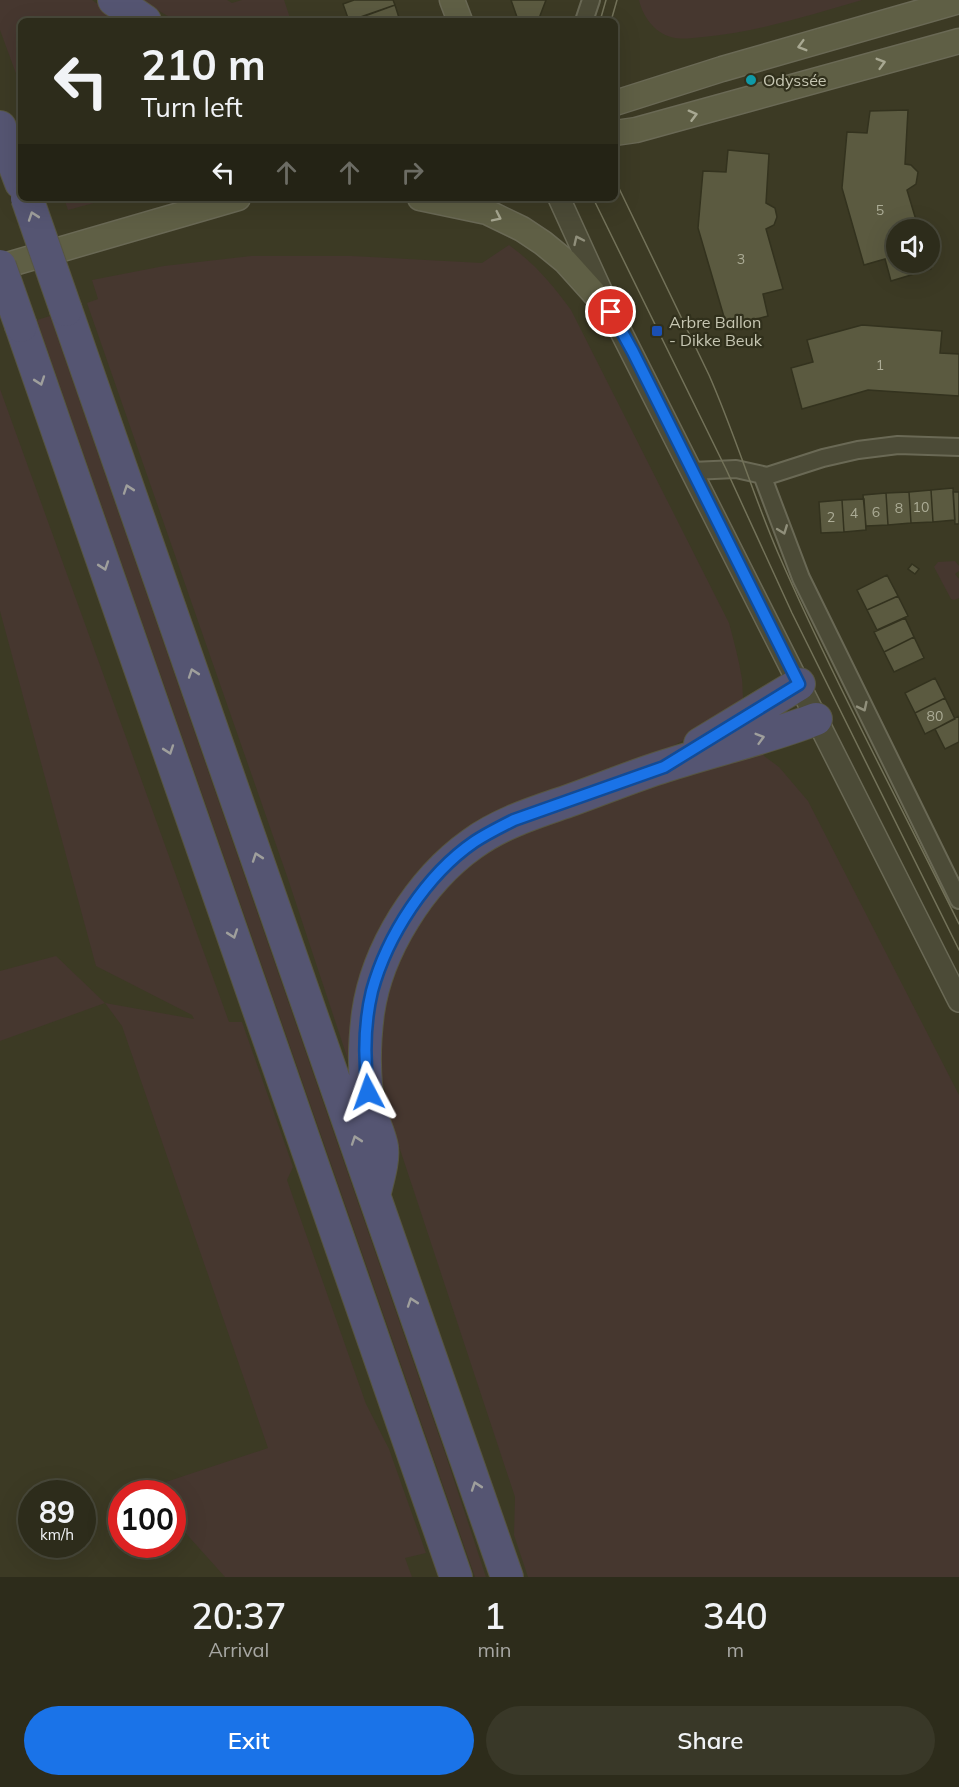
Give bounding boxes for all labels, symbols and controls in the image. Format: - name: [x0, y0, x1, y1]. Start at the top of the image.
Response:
- text: 210 m: [141, 38, 266, 91]
- one-way arrow: [797, 39, 808, 51]
- icon: left: [42, 42, 120, 120]
- one-way arrow: [875, 58, 886, 70]
- place label: Odyssée: [763, 70, 827, 90]
- marker: Odyssée: [744, 73, 758, 87]
- text: Turn left: [141, 90, 243, 124]
- one-way arrow: [687, 110, 698, 122]
- icon: left: [207, 156, 240, 189]
- icon: ahead: [270, 156, 303, 189]
- icon: ahead: [333, 156, 366, 189]
- icon: right: [396, 156, 429, 189]
- house number: 5: [876, 201, 884, 219]
- one-way arrow: [491, 210, 502, 221]
- one-way arrow: [27, 211, 40, 222]
- map controls: [886, 219, 940, 273]
- button: sound: [886, 219, 940, 273]
- one-way arrow: [573, 235, 585, 246]
- house number: 3: [737, 250, 745, 268]
- pin: [585, 286, 636, 337]
- icon: arrive: [594, 295, 627, 328]
- place label: Arbre Ballon - Dikke Beuk: [669, 312, 763, 350]
- marker: Arbre Ballon - Dikke Beuk: [650, 324, 664, 338]
- house number: 1: [876, 356, 884, 374]
- one-way arrow: [33, 375, 46, 386]
- one-way arrow: [123, 484, 136, 495]
- house number: 10: [913, 498, 929, 516]
- house number: 8: [895, 499, 903, 517]
- house number: 6: [872, 503, 880, 521]
- house number: 4: [850, 504, 859, 522]
- house number: 2: [827, 508, 835, 526]
- one-way arrow: [776, 524, 788, 535]
- one-way arrow: [97, 560, 110, 570]
- one-way arrow: [187, 668, 200, 679]
- one-way arrow: [856, 701, 868, 712]
- house number: 80: [927, 707, 943, 725]
- one-way arrow: [754, 733, 765, 745]
- one-way arrow: [161, 744, 174, 755]
- one-way arrow: [251, 852, 264, 863]
- one-way arrow: [225, 928, 238, 939]
- position arrow: [336, 1060, 400, 1124]
- one-way arrow: [350, 1136, 363, 1146]
- one-way arrow: [406, 1297, 419, 1308]
- speed limit sign: 100: [108, 1480, 186, 1558]
- one-way arrow: [470, 1481, 483, 1492]
- text: 89: [39, 1493, 75, 1531]
- text: km/h: [40, 1525, 74, 1544]
- text: 20:37: [191, 1593, 286, 1638]
- text: 1: [484, 1593, 505, 1638]
- text: 340: [703, 1593, 768, 1638]
- text: Arrival: [208, 1637, 269, 1662]
- text: min: [478, 1637, 512, 1662]
- text: m: [727, 1637, 744, 1662]
- button: Exit: [24, 1706, 474, 1775]
- button: Share: [486, 1706, 935, 1775]

